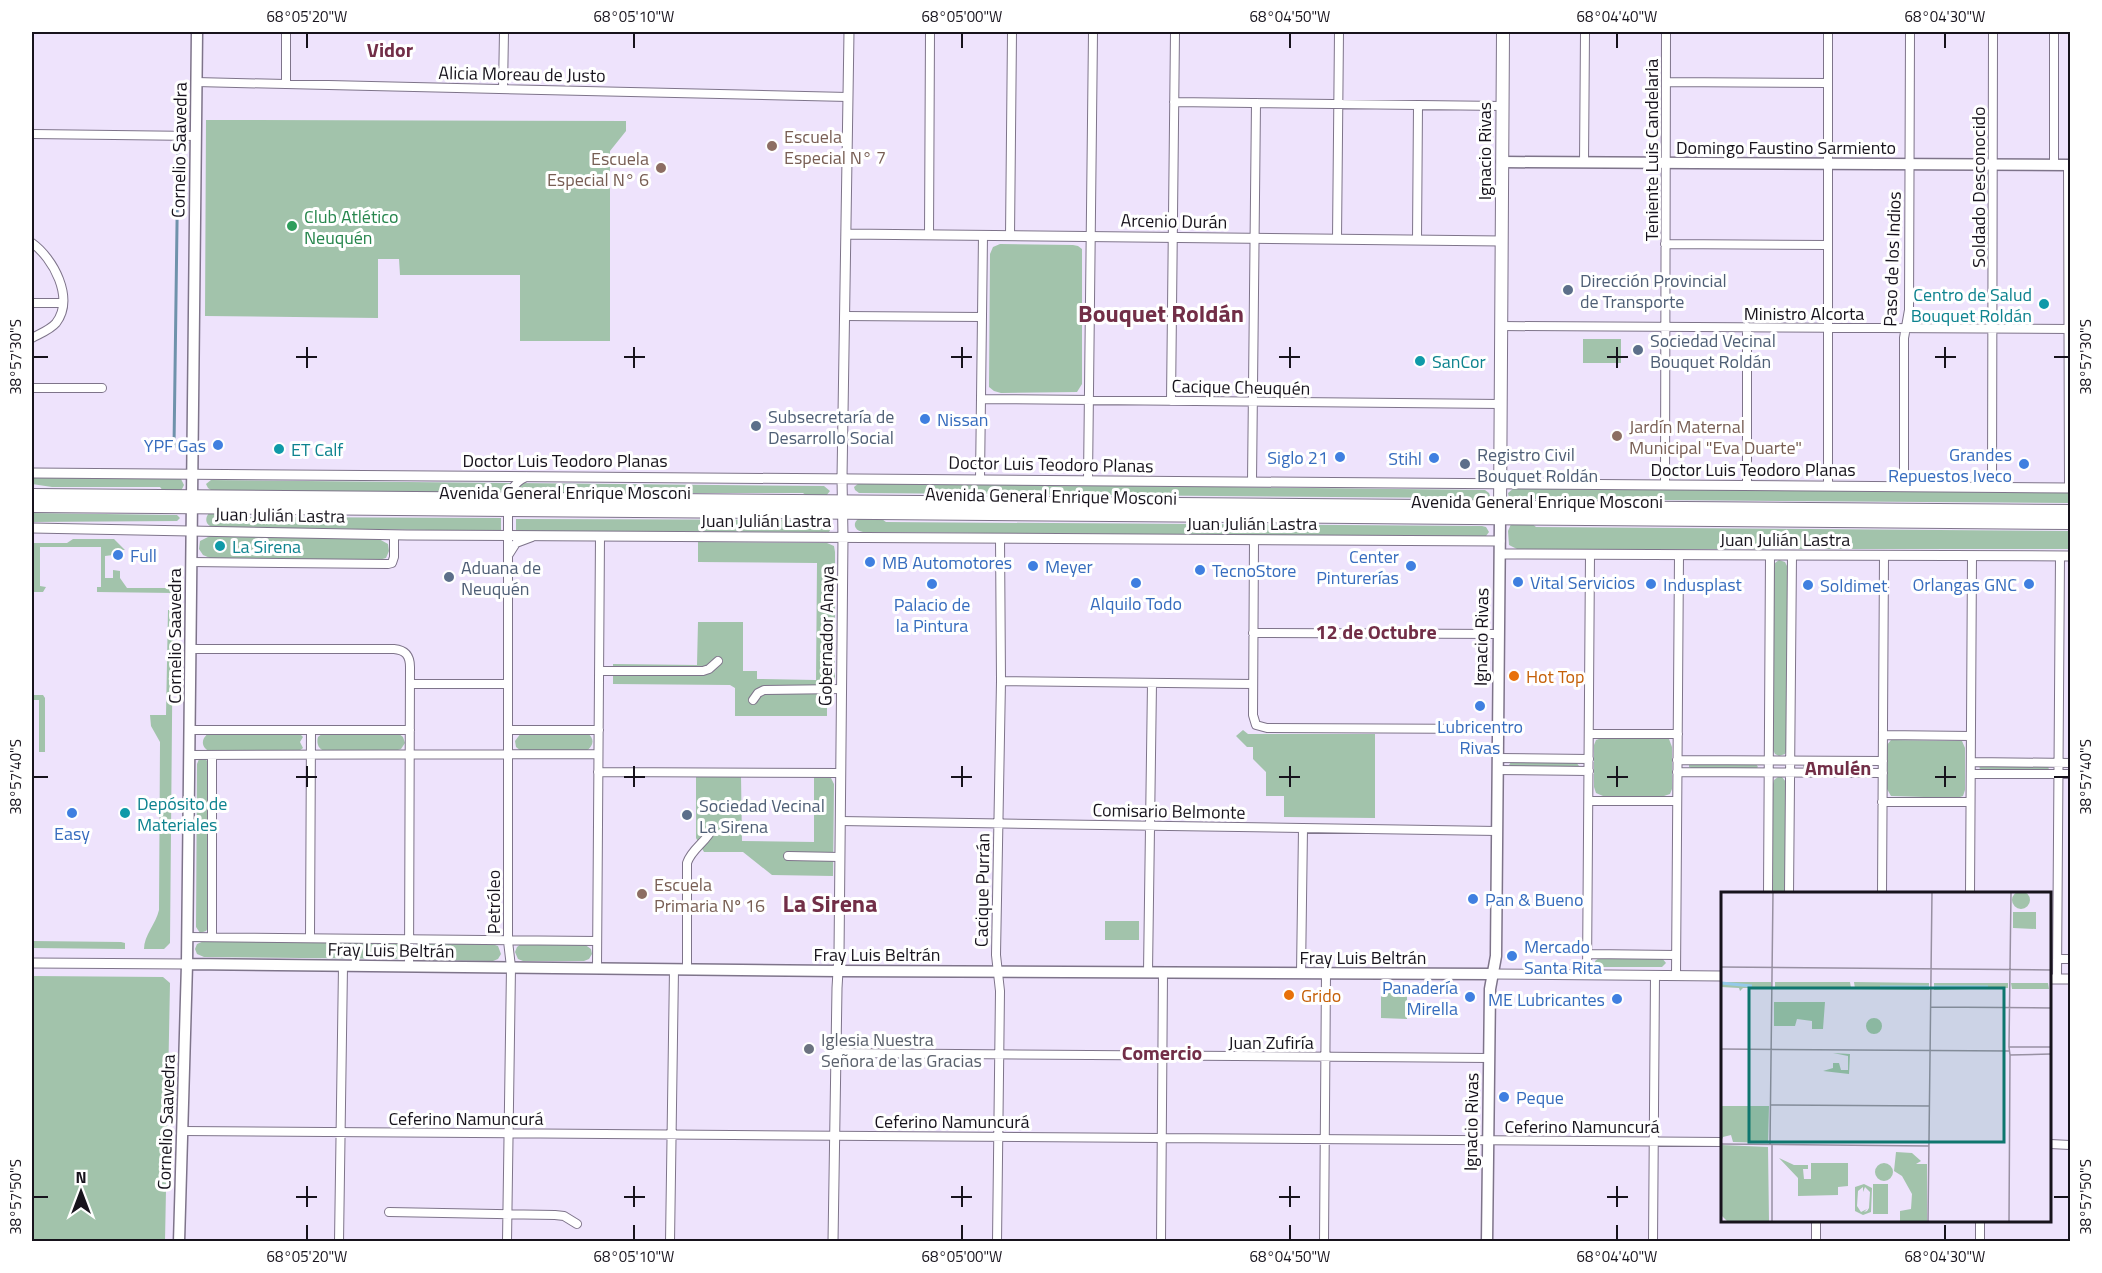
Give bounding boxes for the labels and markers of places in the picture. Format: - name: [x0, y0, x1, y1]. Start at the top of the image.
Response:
- place label: Escuela Especial N° 7: [784, 123, 886, 171]
- marker: Escuela Especial N° 7: [765, 139, 779, 153]
- place label: Escuela Especial N° 6: [547, 145, 649, 193]
- marker: Escuela Especial N° 6: [654, 161, 668, 175]
- place label: Club Atlético Neuquén: [304, 203, 398, 251]
- marker: Club Atlético Neuquén: [285, 219, 299, 233]
- place label: Dirección Provincial de Transporte: [1580, 267, 1727, 315]
- place label: Centro de Salud Bouquet Roldán: [1911, 281, 2032, 329]
- marker: Dirección Provincial de Transporte: [1561, 283, 1575, 297]
- marker: Centro de Salud Bouquet Roldán: [2037, 297, 2051, 311]
- place label: Sociedad Vecinal Bouquet Roldán: [1650, 327, 1776, 375]
- marker: Sociedad Vecinal Bouquet Roldán: [1631, 343, 1645, 357]
- place label: SanCor: [1432, 348, 1486, 375]
- marker: SanCor: [1413, 354, 1427, 368]
- place label: Subsecretaría de Desarrollo Social: [768, 403, 894, 451]
- place label: Nissan: [937, 406, 989, 433]
- marker: Nissan: [918, 412, 932, 426]
- place label: Jardín Maternal Municipal "Eva Duarte": [1629, 413, 1802, 461]
- marker: Subsecretaría de Desarrollo Social: [749, 419, 763, 433]
- marker: Jardín Maternal Municipal "Eva Duarte": [1610, 429, 1624, 443]
- place label: YPF Gas: [144, 432, 206, 459]
- place label: ET Calf: [291, 436, 343, 463]
- marker: YPF Gas: [211, 438, 225, 452]
- place label: Registro Civil Bouquet Roldán: [1477, 441, 1598, 489]
- place label: Grandes Repuestos Iveco: [1888, 441, 2012, 489]
- marker: ET Calf: [272, 442, 286, 456]
- place label: Siglo 21: [1267, 444, 1328, 471]
- place label: Stihl: [1388, 445, 1422, 472]
- marker: Siglo 21: [1333, 450, 1347, 464]
- marker: Stihl: [1427, 451, 1441, 465]
- marker: Registro Civil Bouquet Roldán: [1458, 457, 1472, 471]
- marker: Grandes Repuestos Iveco: [2017, 457, 2031, 471]
- place label: La Sirena: [232, 533, 301, 560]
- marker: La Sirena: [213, 539, 227, 553]
- place label: Full: [130, 542, 157, 569]
- place label: Center Pinturerías: [1316, 543, 1399, 591]
- marker: Full: [111, 548, 125, 562]
- place label: MB Automotores: [882, 549, 1012, 576]
- place label: Meyer: [1045, 553, 1093, 580]
- place label: Aduana de Neuquén: [461, 554, 541, 602]
- marker: MB Automotores: [863, 555, 877, 569]
- place label: TecnoStore: [1212, 557, 1296, 584]
- marker: Meyer: [1026, 559, 1040, 573]
- marker: Center Pinturerías: [1404, 559, 1418, 573]
- marker: TecnoStore: [1193, 563, 1207, 577]
- place label: Vital Servicios: [1530, 569, 1635, 596]
- marker: Aduana de Neuquén: [442, 570, 456, 584]
- place label: Indusplast: [1663, 571, 1743, 598]
- place label: Orlangas GNC: [1912, 571, 2017, 598]
- place label: Soldimet: [1820, 572, 1888, 599]
- marker: Vital Servicios: [1511, 575, 1525, 589]
- marker: Alquilo Todo: [1129, 576, 1143, 590]
- marker: Palacio de la Pintura: [925, 577, 939, 591]
- marker: Indusplast: [1644, 577, 1658, 591]
- marker: Orlangas GNC: [2022, 577, 2036, 591]
- marker: Soldimet: [1801, 578, 1815, 592]
- place label: Alquilo Todo: [1090, 590, 1182, 617]
- place label: Palacio de la Pintura: [894, 591, 970, 639]
- place label: Hot Top: [1526, 663, 1585, 690]
- marker: Hot Top: [1507, 669, 1521, 683]
- marker: Lubricentro Rivas: [1473, 699, 1487, 713]
- place label: Lubricentro Rivas: [1437, 713, 1523, 761]
- place label: Depósito de Materiales: [137, 790, 227, 838]
- place label: Sociedad Vecinal La Sirena: [699, 792, 825, 840]
- marker: Easy: [65, 806, 79, 820]
- marker: Depósito de Materiales: [118, 806, 132, 820]
- marker: Sociedad Vecinal La Sirena: [680, 808, 694, 822]
- place label: Easy: [54, 820, 90, 847]
- place label: Escuela Primaria Nº 16: [654, 871, 765, 919]
- place label: Pan & Bueno: [1485, 886, 1583, 913]
- marker: Escuela Primaria Nº 16: [635, 887, 649, 901]
- marker: Pan & Bueno: [1466, 892, 1480, 906]
- place label: Mercado Santa Rita: [1524, 933, 1602, 981]
- marker: Mercado Santa Rita: [1505, 949, 1519, 963]
- place label: Panadería Mirella: [1382, 974, 1458, 1022]
- place label: Grido: [1301, 982, 1341, 1009]
- place label: ME Lubricantes: [1488, 986, 1605, 1013]
- marker: Grido: [1282, 988, 1296, 1002]
- marker: Panadería Mirella: [1463, 990, 1477, 1004]
- marker: ME Lubricantes: [1610, 992, 1624, 1006]
- place label: Iglesia Nuestra Señora de las Gracias: [821, 1026, 982, 1074]
- marker: Iglesia Nuestra Señora de las Gracias: [802, 1042, 816, 1056]
- place label: Peque: [1516, 1084, 1564, 1111]
- marker: Peque: [1497, 1090, 1511, 1104]

